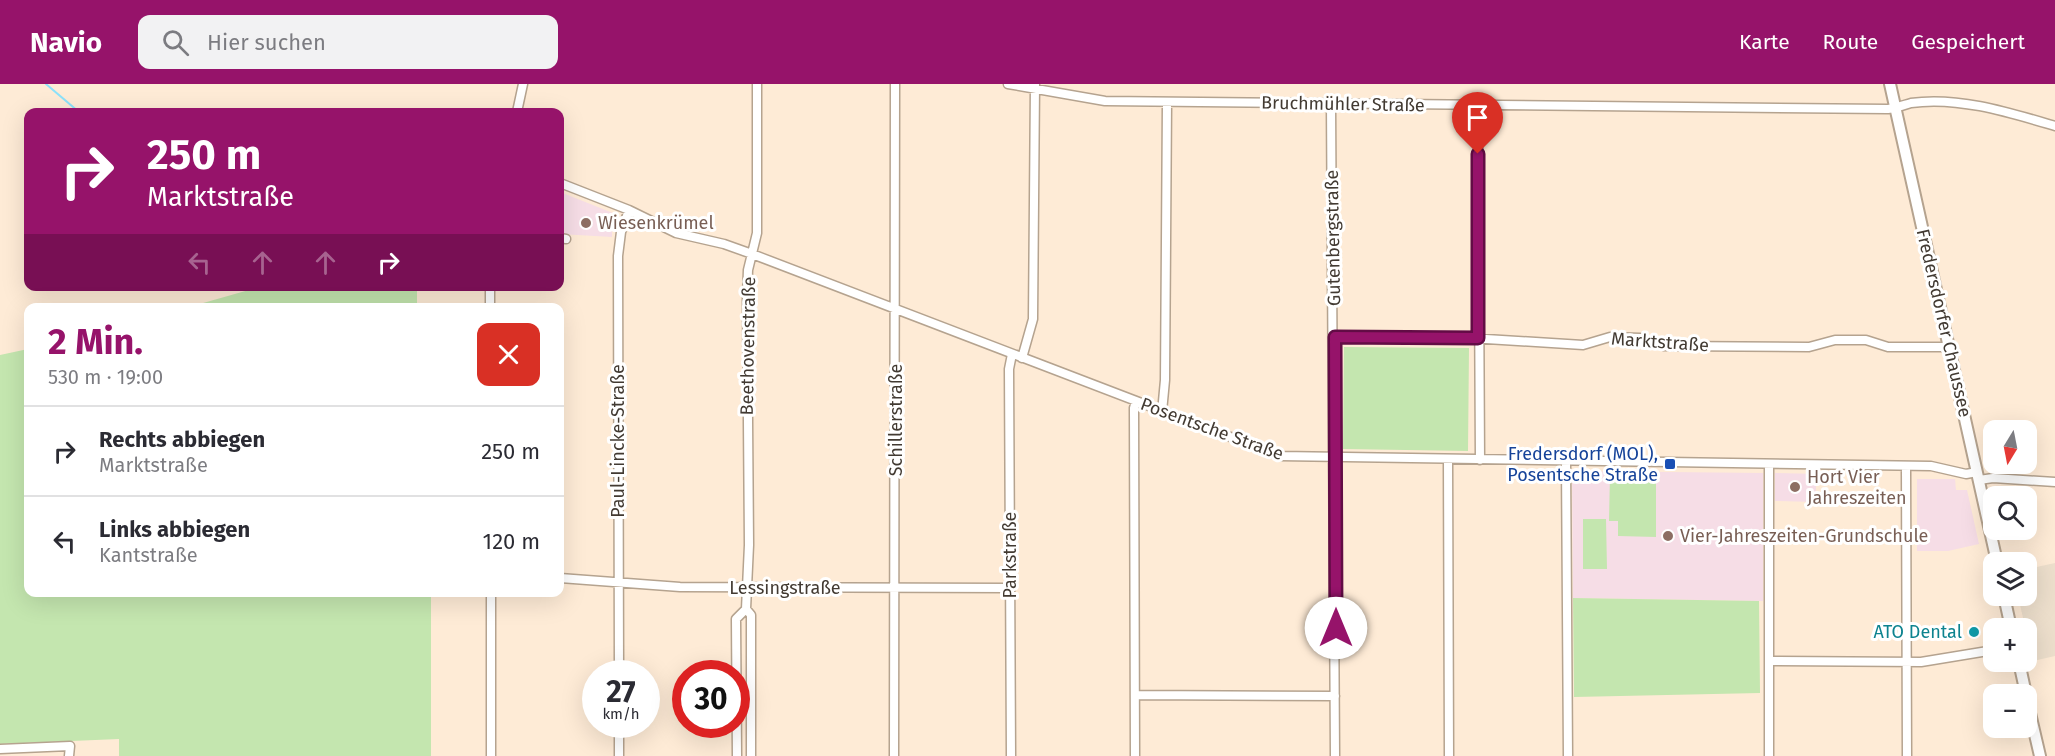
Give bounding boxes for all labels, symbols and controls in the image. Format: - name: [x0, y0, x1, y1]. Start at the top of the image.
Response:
- search box: [138, 15, 558, 69]
- text: Navio: [30, 26, 102, 59]
- icon: search: [159, 26, 192, 59]
- text: Hier suchen: [207, 29, 326, 56]
- text: Karte: [1739, 29, 1790, 55]
- text: Route: [1823, 29, 1878, 55]
- text: Gespeichert: [1911, 29, 2025, 55]
- street label: Bruchmühler Straße: [1261, 92, 1425, 116]
- pin: [1452, 92, 1503, 154]
- icon: arrive: [1461, 101, 1494, 134]
- text: 250 m: [147, 130, 261, 180]
- icon: right: [48, 132, 126, 210]
- street label: Gutenbergstraße: [1321, 170, 1345, 306]
- text: Marktstraße: [147, 181, 294, 213]
- place label: Wiesenkrümel: [598, 212, 714, 234]
- marker: Wiesenkrümel: [579, 216, 593, 230]
- street label: Fredersdorfer Chaussee: [1912, 227, 1976, 419]
- icon: left: [183, 246, 216, 279]
- icon: ahead: [246, 246, 279, 279]
- icon: ahead: [309, 246, 342, 279]
- icon: right: [372, 246, 405, 279]
- street label: Beethovenstraße: [736, 276, 760, 416]
- text: 2 Min.: [48, 320, 143, 364]
- button: close: [477, 323, 540, 386]
- street label: Marktstraße: [1610, 328, 1710, 356]
- street label: Paul-Lincke-Straße: [607, 364, 629, 518]
- street label: Schillerstraße: [885, 364, 907, 476]
- text: 530 m · 19:00: [48, 365, 163, 389]
- street label: Posentsche Straße: [1137, 393, 1287, 465]
- north arrow: [1983, 420, 2037, 474]
- map controls: [1983, 420, 2037, 738]
- text: Rechts abbiegen: [99, 426, 265, 453]
- icon: right: [48, 435, 81, 468]
- text: 250 m: [481, 438, 540, 465]
- place label: Fredersdorf (MOL), Posentsche Straße: [1507, 443, 1658, 486]
- text: Marktstraße: [99, 453, 208, 477]
- marker: Fredersdorf (MOL), Posentsche Straße: [1663, 457, 1677, 471]
- place label: Hort Vier Jahreszeiten: [1807, 466, 1907, 509]
- marker: Hort Vier Jahreszeiten: [1788, 480, 1802, 494]
- button: search: [1983, 486, 2037, 540]
- street label: Parkstraße: [999, 512, 1021, 598]
- text: Links abbiegen: [99, 516, 250, 543]
- icon: left: [48, 525, 81, 558]
- place label: Vier-Jahreszeiten-Grundschule: [1680, 525, 1928, 547]
- text: 120 m: [483, 528, 540, 555]
- marker: Vier-Jahreszeiten-Grundschule: [1661, 529, 1675, 543]
- text: Kantstraße: [99, 543, 198, 567]
- button: layers: [1983, 552, 2037, 606]
- street label: Lessingstraße: [729, 577, 841, 599]
- position arrow: [1304, 596, 1368, 660]
- button: +: [1983, 618, 2037, 672]
- place label: ATO Dental: [1873, 621, 1962, 643]
- marker: ATO Dental: [1967, 625, 1981, 639]
- speed limit sign: 30: [672, 660, 750, 738]
- text: 27: [606, 674, 636, 710]
- button: −: [1983, 684, 2037, 738]
- text: km/h: [602, 705, 640, 723]

